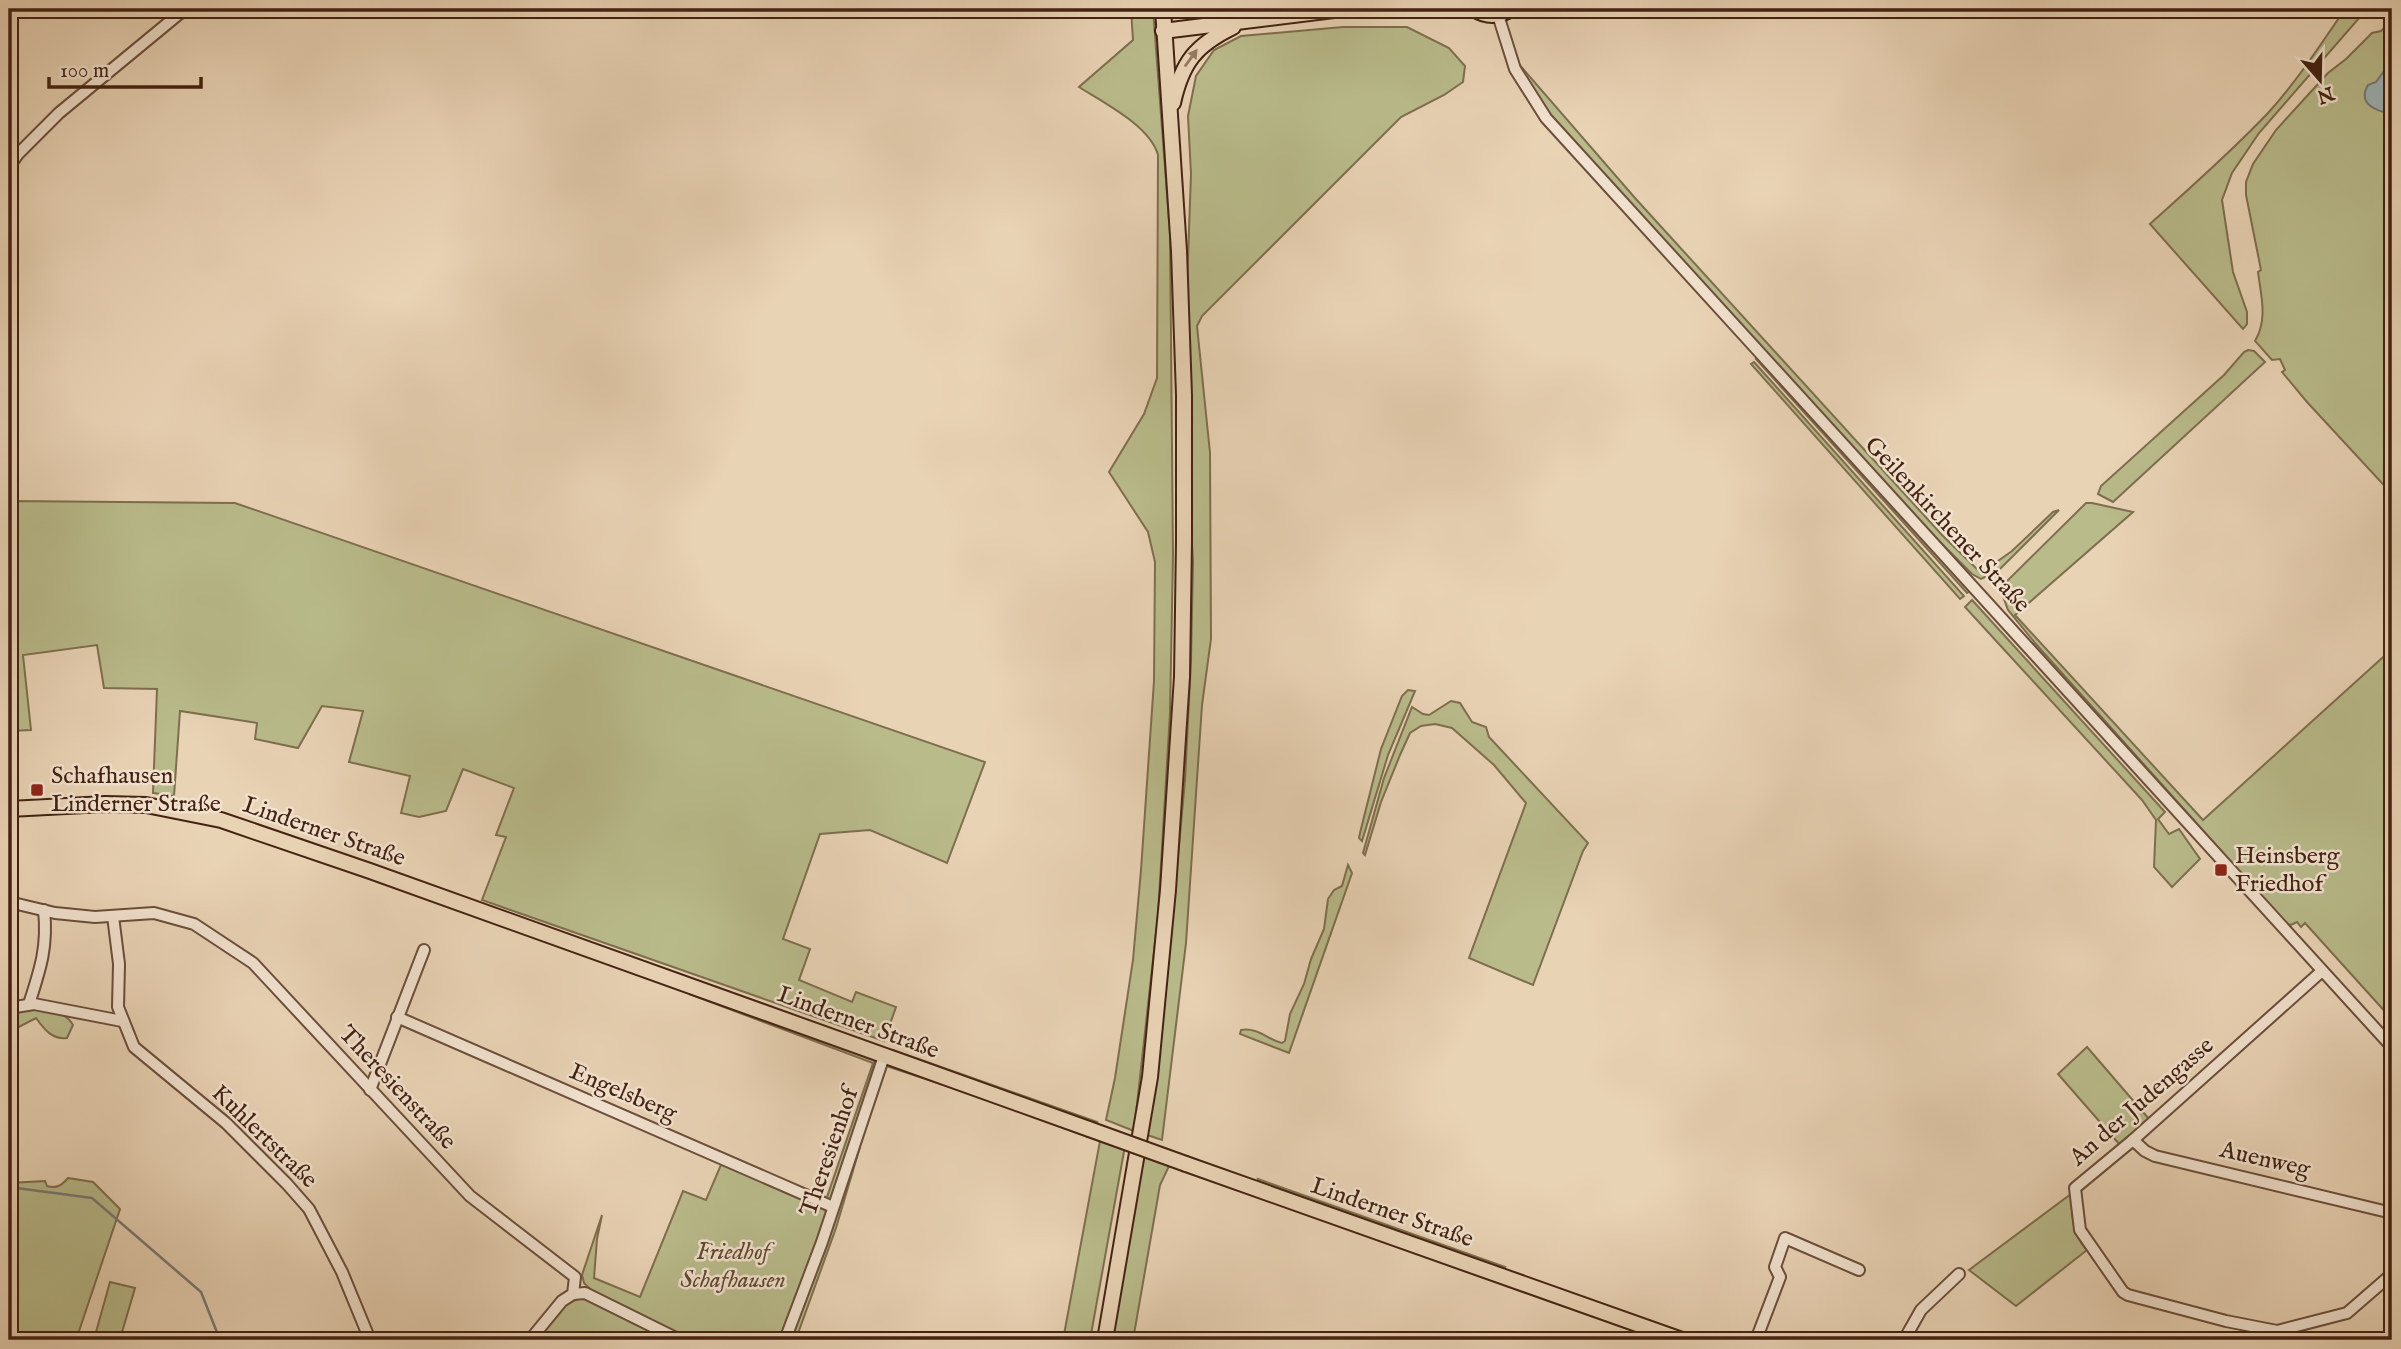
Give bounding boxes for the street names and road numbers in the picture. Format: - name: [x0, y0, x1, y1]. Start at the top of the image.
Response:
- street label: Geilenkirchener Straße: [1857, 430, 2037, 620]
- street label: Linderner Straße: [239, 790, 409, 874]
- street label: Linderner Straße: [773, 979, 943, 1067]
- street label: Theresienstraße: [331, 1019, 463, 1157]
- street label: An der Judengasse: [2063, 1031, 2221, 1174]
- street label: Engelsberg: [564, 1056, 682, 1130]
- street label: Kuhlertstraße: [204, 1079, 324, 1195]
- street label: Theresienhof: [794, 1080, 868, 1220]
- street label: Auenweg: [2216, 1134, 2314, 1186]
- street label: Linderner Straße: [1307, 1171, 1477, 1255]

